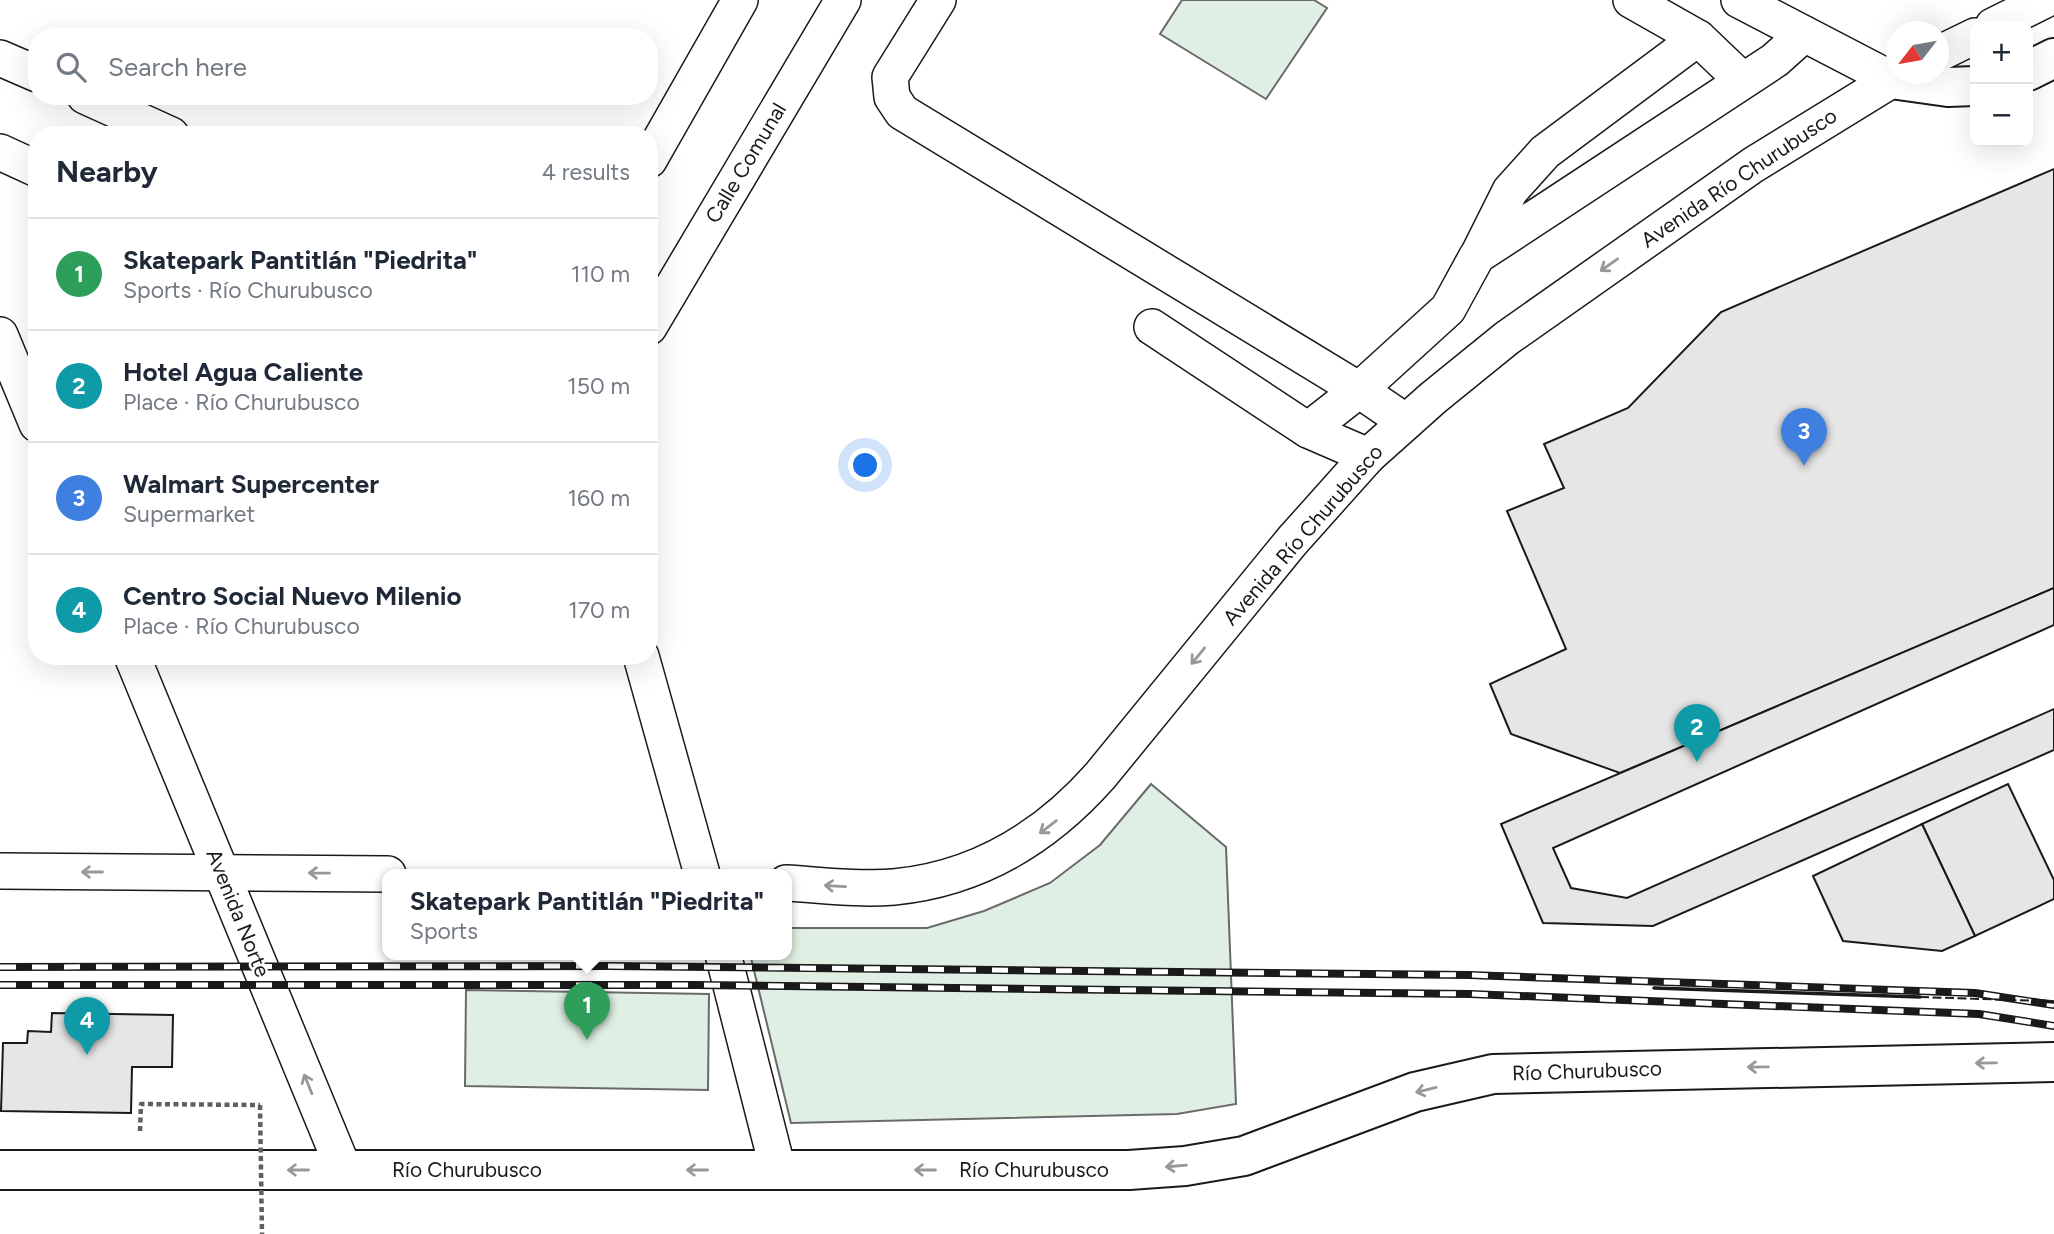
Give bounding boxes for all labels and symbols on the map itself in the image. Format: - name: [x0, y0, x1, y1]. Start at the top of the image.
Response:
- north arrow: [1886, 21, 1949, 84]
- street label: Calle Comunal: [700, 98, 791, 227]
- street label: Avenida Río Churubusco: [1636, 103, 1841, 253]
- one-way arrow: [1600, 258, 1619, 272]
- pin: 3: [1781, 408, 1827, 466]
- street label: Avenida Río Churubusco: [1217, 439, 1388, 630]
- your location: [848, 448, 882, 482]
- one-way arrow: [1190, 647, 1206, 665]
- pin: 2: [1674, 704, 1720, 762]
- one-way arrow: [1040, 819, 1058, 834]
- street label: Avenida Norte: [201, 845, 275, 980]
- one-way arrow: [81, 865, 104, 879]
- one-way arrow: [308, 867, 331, 880]
- one-way arrow: [823, 879, 846, 892]
- pin: 1: [564, 982, 610, 1040]
- pin: 4: [64, 997, 110, 1055]
- street label: Río Churubusco: [1512, 1055, 1662, 1086]
- one-way arrow: [1975, 1056, 1998, 1070]
- one-way arrow: [1747, 1060, 1770, 1074]
- one-way arrow: [301, 1074, 314, 1096]
- one-way arrow: [1415, 1084, 1438, 1097]
- street label: Río Churubusco: [392, 1157, 542, 1182]
- street label: Río Churubusco: [959, 1157, 1109, 1182]
- one-way arrow: [1166, 1160, 1188, 1173]
- one-way arrow: [287, 1163, 310, 1177]
- one-way arrow: [686, 1163, 709, 1177]
- one-way arrow: [913, 1163, 936, 1177]

